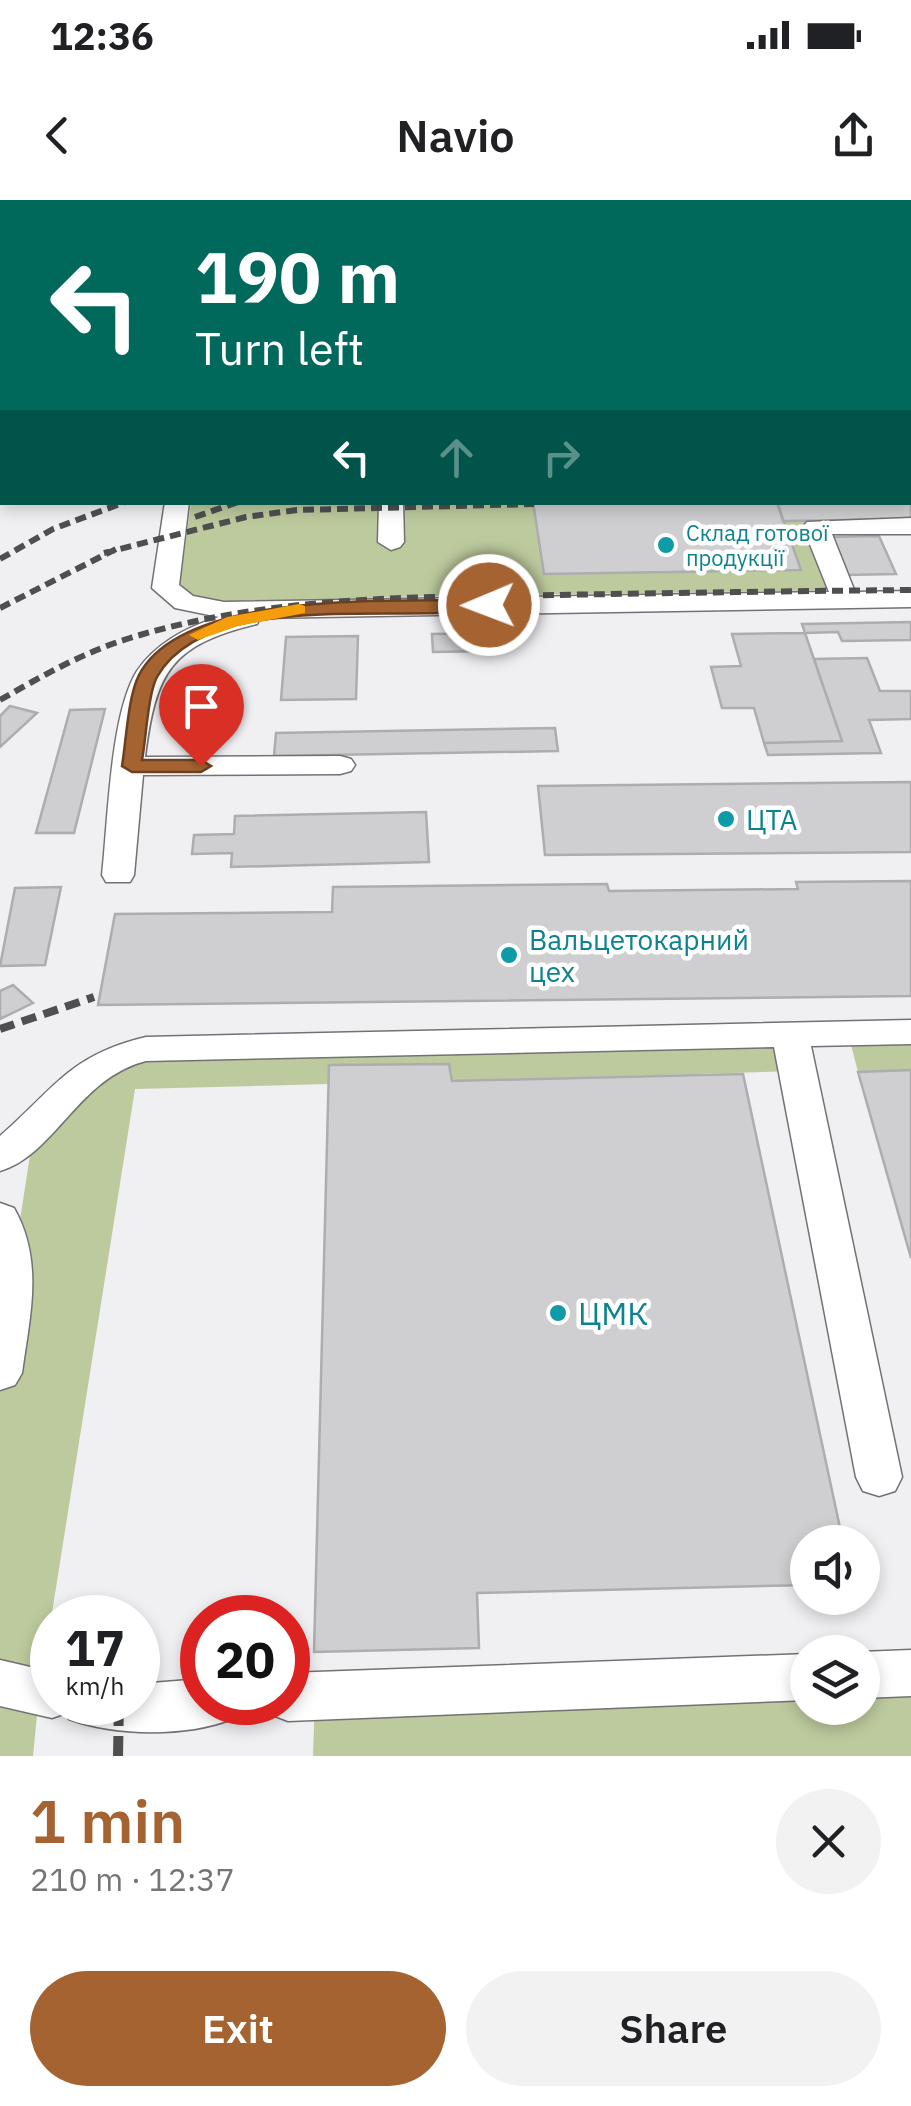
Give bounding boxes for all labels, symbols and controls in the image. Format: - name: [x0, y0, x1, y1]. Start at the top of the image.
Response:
- text: 12:36: [50, 11, 154, 60]
- text: Navio: [396, 106, 515, 164]
- icon: back: [30, 108, 85, 163]
- icon: share: [826, 108, 881, 163]
- text: 190 m: [195, 231, 400, 322]
- icon: left: [30, 240, 160, 370]
- text: Turn left: [195, 319, 364, 377]
- icon: left: [324, 430, 379, 485]
- icon: ahead: [429, 430, 484, 485]
- icon: right: [534, 430, 589, 485]
- place label: Склад готової продукції: [686, 518, 829, 572]
- marker: Склад готової продукції: [655, 534, 677, 556]
- position arrow: [437, 553, 541, 657]
- pin: [159, 664, 244, 767]
- icon: arrive: [174, 679, 229, 734]
- place label: ЦТА: [746, 801, 798, 838]
- marker: ЦТА: [715, 808, 737, 830]
- place label: Вальцетокарний цех: [529, 921, 749, 990]
- marker: Вальцетокарний цех: [498, 944, 520, 966]
- place label: ЦМК: [578, 1292, 649, 1334]
- marker: ЦМК: [547, 1302, 569, 1324]
- map controls: [790, 1525, 880, 1725]
- button: sound: [790, 1525, 880, 1615]
- speed limit sign: 20: [180, 1595, 310, 1725]
- text: 17: [65, 1615, 125, 1680]
- button: layers: [790, 1635, 880, 1725]
- text: km/h: [66, 1669, 124, 1702]
- text: 1 min: [30, 1781, 185, 1860]
- button: close: [776, 1789, 881, 1894]
- text: 210 m · 12:37: [30, 1858, 235, 1900]
- button: Exit: [30, 1971, 446, 2086]
- button: Share: [466, 1971, 881, 2086]

